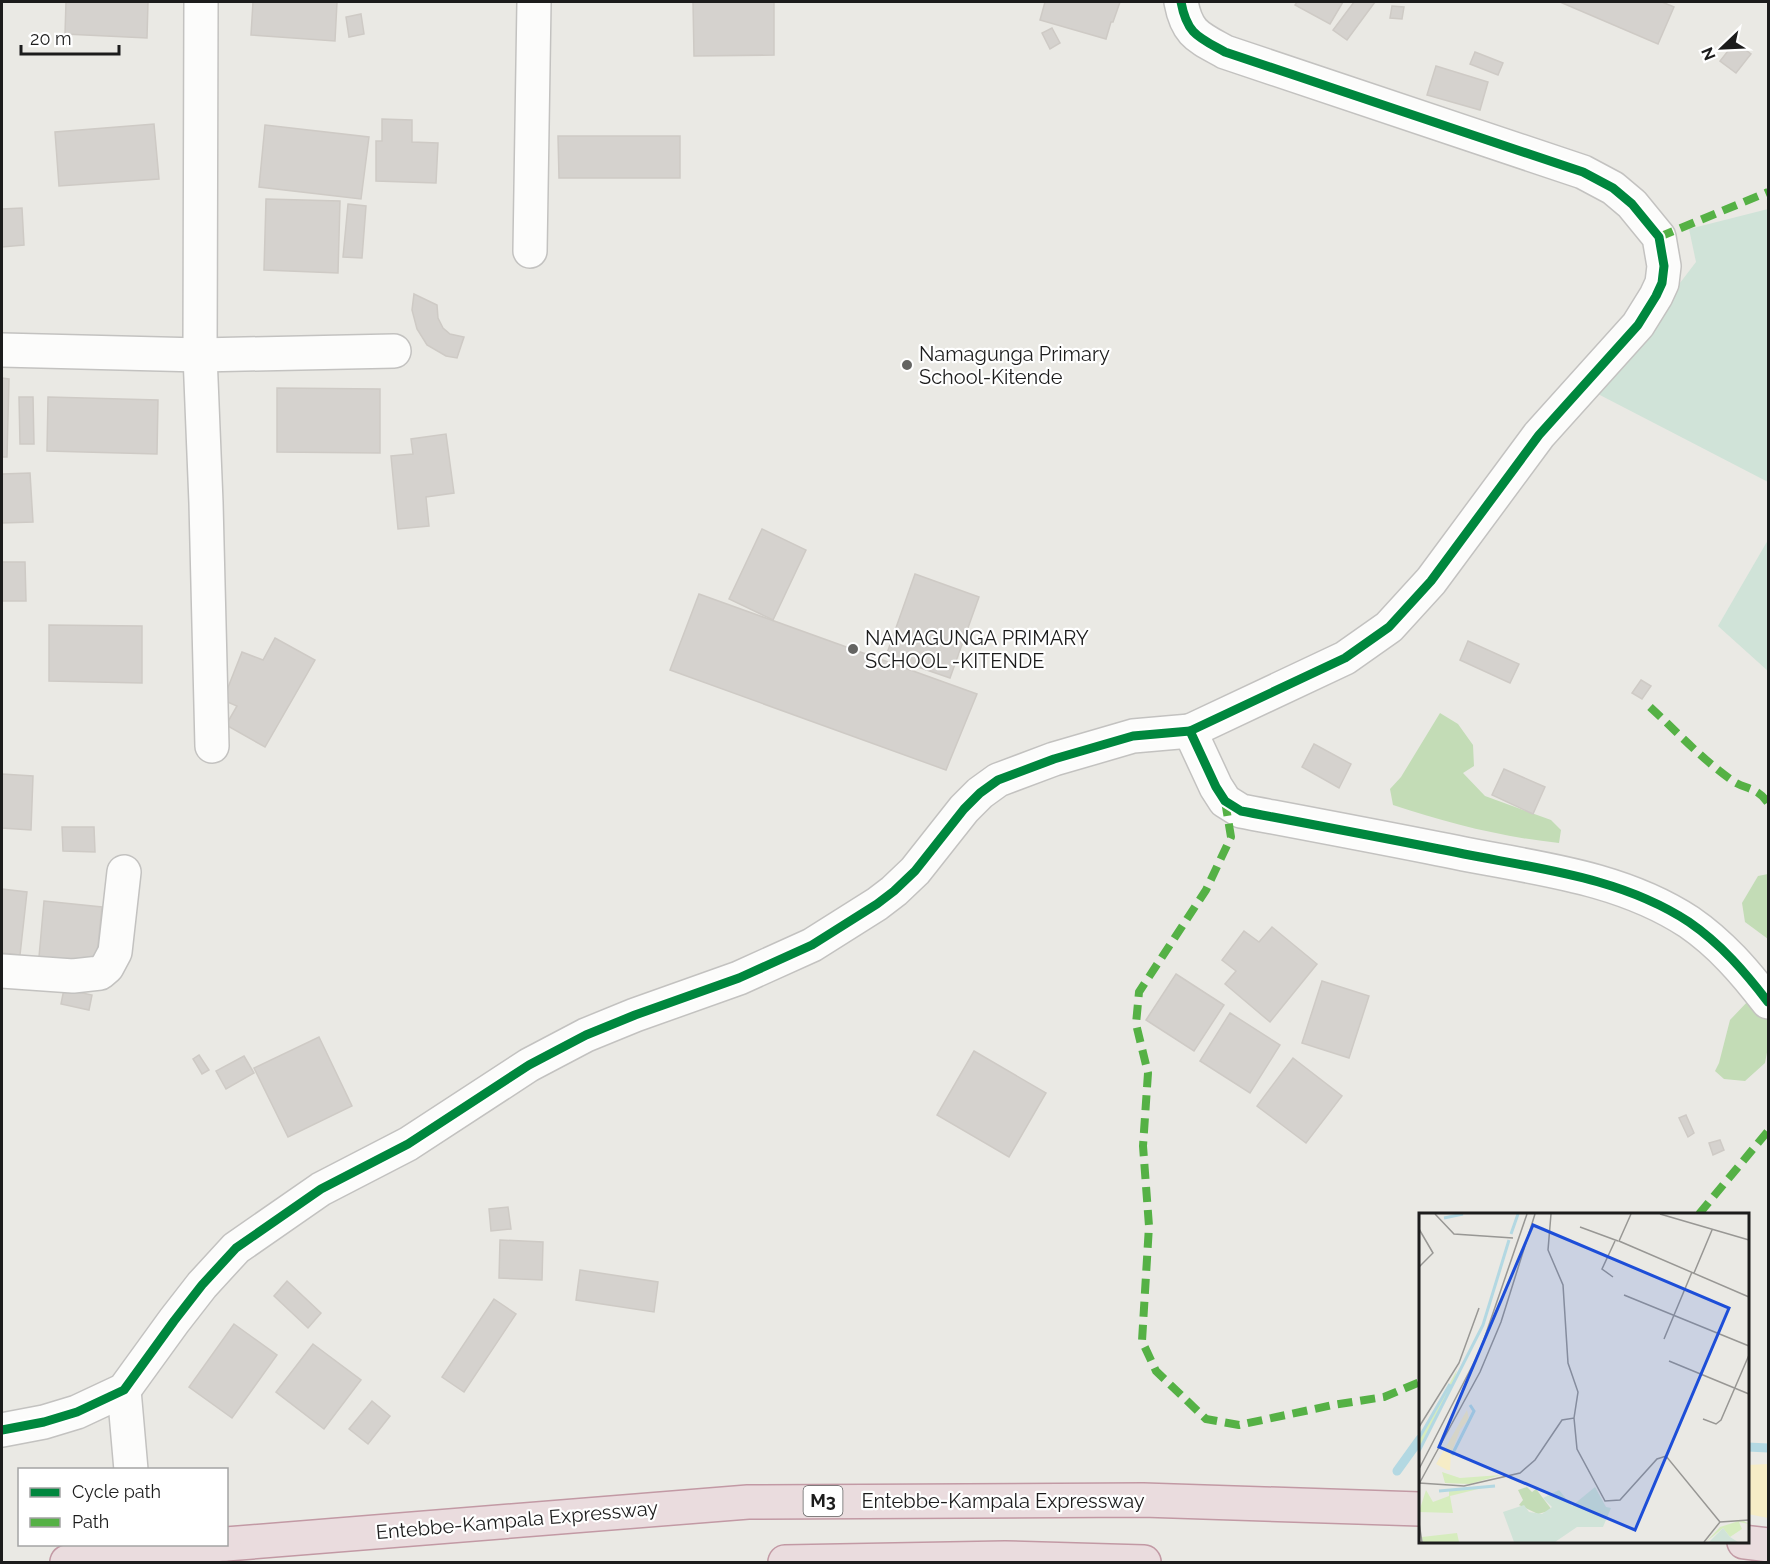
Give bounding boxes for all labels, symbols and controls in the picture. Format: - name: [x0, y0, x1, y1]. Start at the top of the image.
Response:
- scale bar: [21, 18, 118, 56]
- north arrow: [1692, 18, 1752, 78]
- text: 20 m: [30, 28, 72, 49]
- text: N: [1698, 44, 1720, 63]
- place label: Namagunga Primary School-Kitende: [919, 342, 1110, 389]
- marker: Namagunga Primary School-Kitende: [900, 358, 914, 372]
- place label: NAMAGUNGA PRIMARY SCHOOL -KITENDE: [865, 626, 1089, 673]
- marker: NAMAGUNGA PRIMARY SCHOOL -KITENDE: [846, 642, 860, 656]
- inset map: [1419, 1213, 1749, 1543]
- legend: [18, 1468, 228, 1546]
- text: Cycle path: [72, 1481, 161, 1502]
- road number: M3: [804, 1486, 842, 1516]
- street label: Entebbe-Kampala Expressway: [861, 1489, 1145, 1513]
- street label: Entebbe-Kampala Expressway: [375, 1496, 659, 1544]
- text: Path: [72, 1511, 109, 1532]

